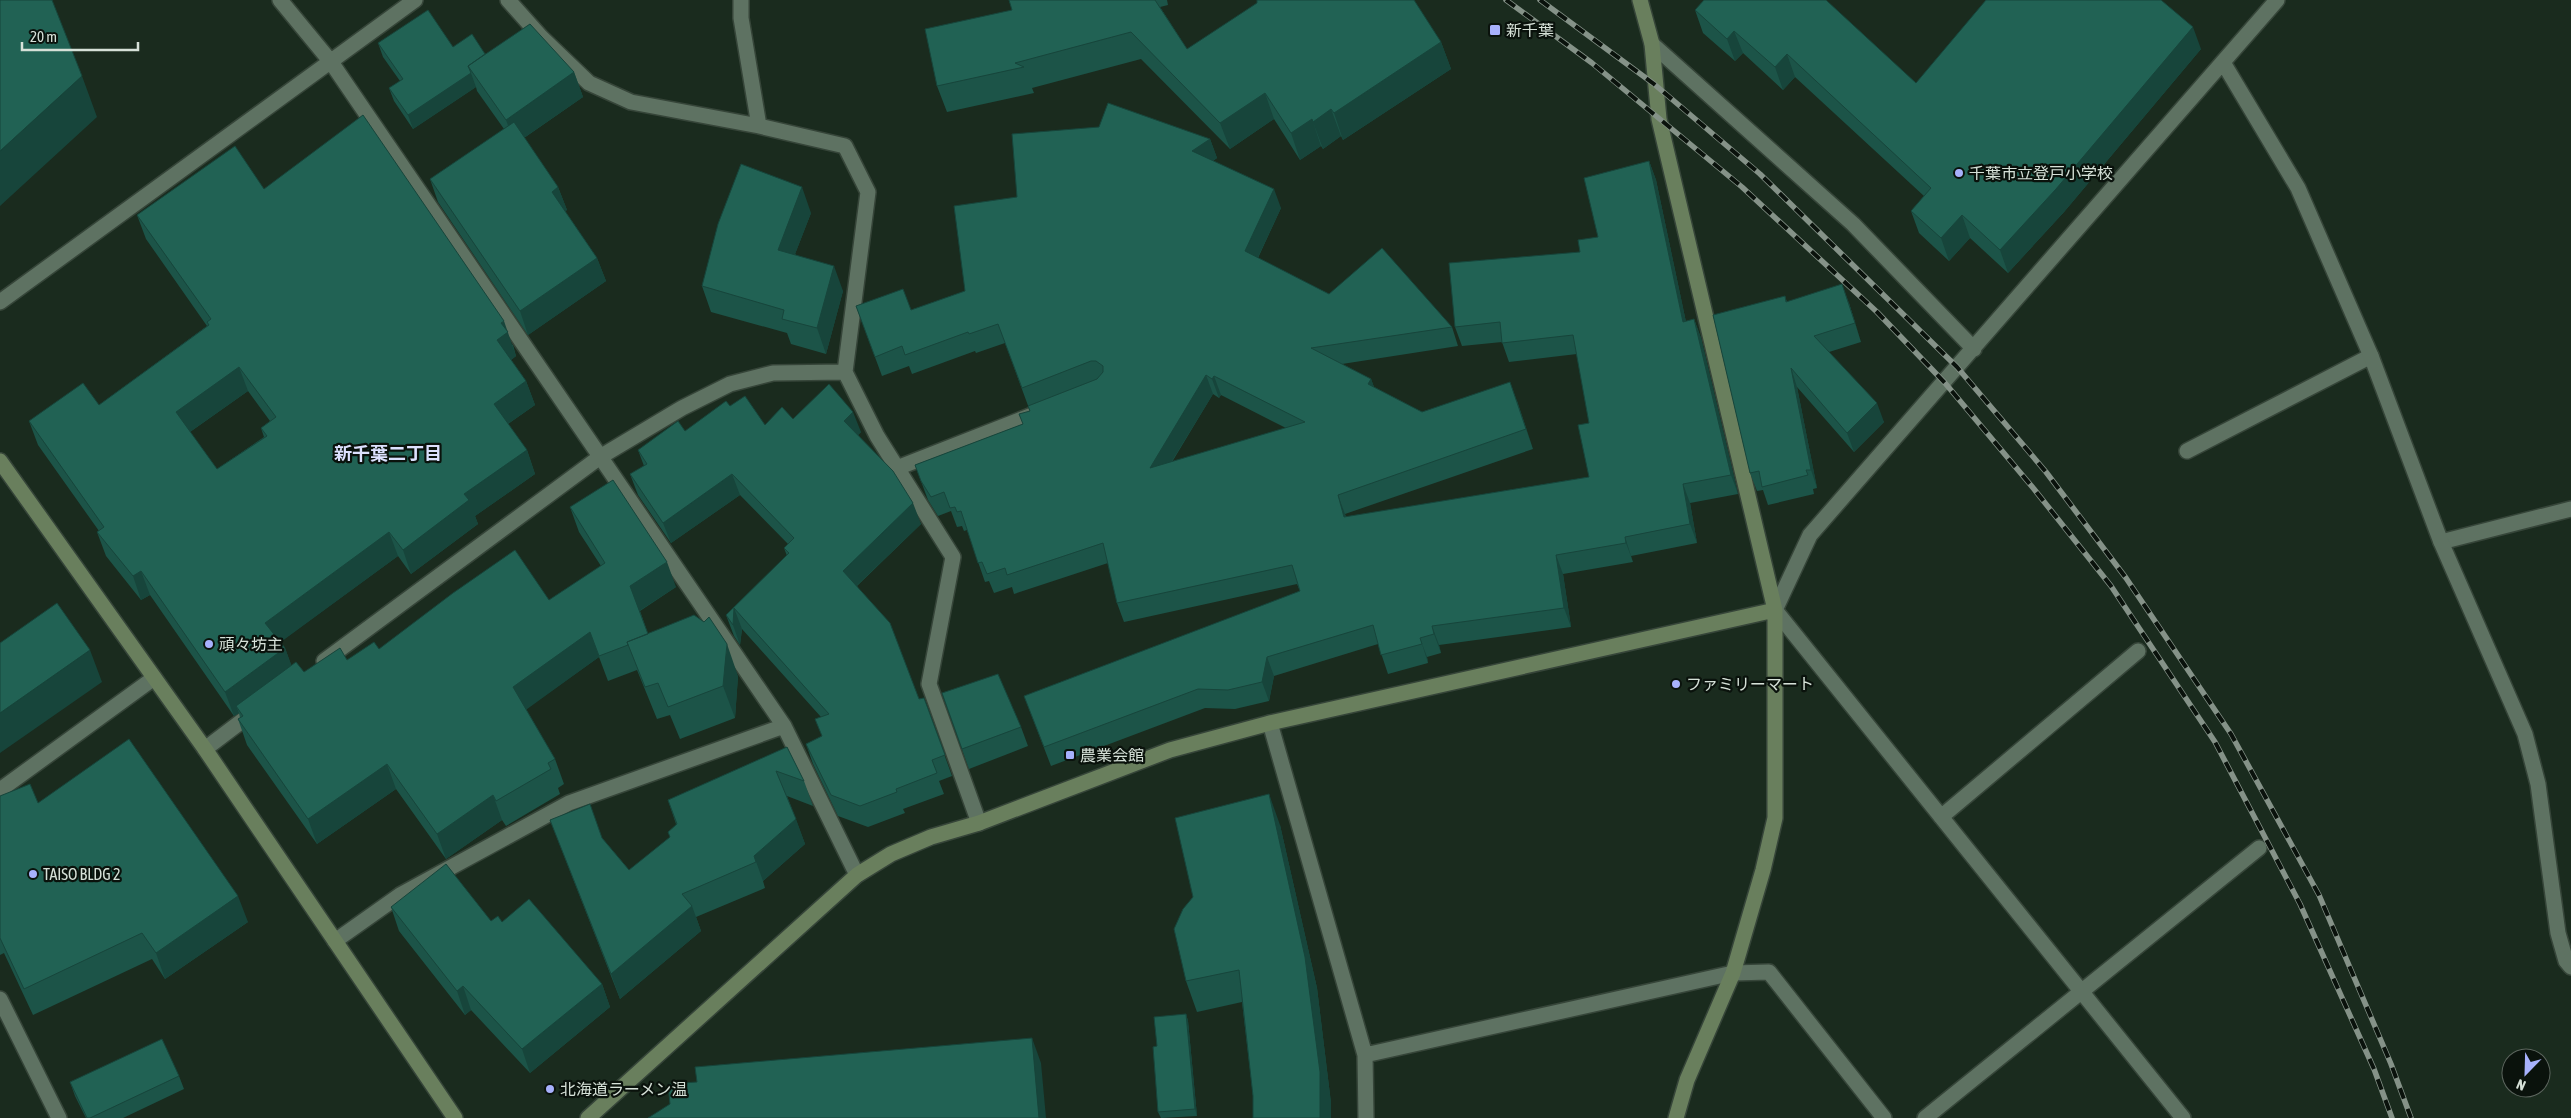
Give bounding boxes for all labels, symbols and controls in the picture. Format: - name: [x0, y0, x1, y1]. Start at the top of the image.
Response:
- scale bar: [22, 20, 139, 52]
- place label: 新千葉: [1506, 21, 1554, 39]
- marker: 新千葉: [1488, 23, 1502, 37]
- text: 20 m: [30, 28, 57, 45]
- place label: 千葉市立登戸小学校: [1969, 164, 2113, 182]
- marker: 千葉市立登戸小学校: [1953, 167, 1965, 179]
- district label: 新千葉二丁目: [334, 443, 442, 464]
- place label: 頑々坊主: [219, 635, 283, 653]
- marker: 頑々坊主: [203, 638, 215, 650]
- place label: ファミリーマート: [1686, 675, 1814, 693]
- marker: ファミリーマート: [1670, 678, 1682, 690]
- place label: 農業会館: [1080, 746, 1144, 764]
- marker: 農業会館: [1064, 749, 1076, 761]
- place label: TAISO BLDG 2: [43, 865, 121, 883]
- marker: TAISO BLDG 2: [27, 868, 39, 880]
- north arrow: [2501, 1048, 2551, 1098]
- text: N: [2514, 1076, 2528, 1094]
- place label: 北海道ラーメン温: [560, 1080, 687, 1098]
- marker: 北海道ラーメン温: [544, 1083, 556, 1095]

